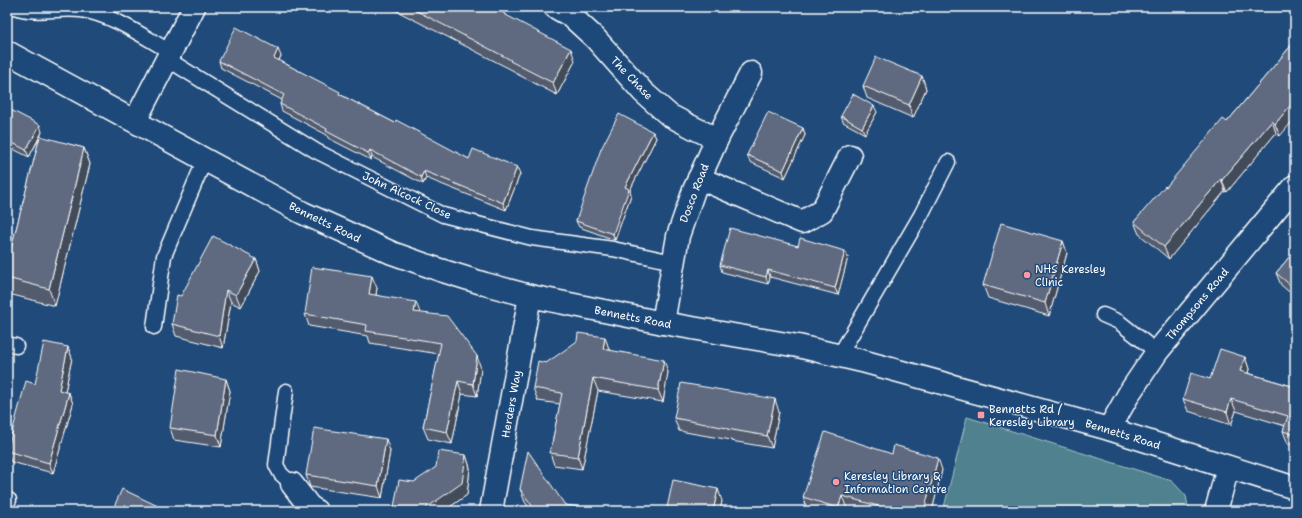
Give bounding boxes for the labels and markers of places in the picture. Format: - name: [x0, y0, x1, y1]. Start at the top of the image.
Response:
- place label: NHS Keresley Clinic: [1035, 262, 1106, 290]
- marker: NHS Keresley Clinic: [1022, 270, 1032, 280]
- place label: Bennetts Rd / Keresley Library: [989, 402, 1075, 430]
- marker: Bennetts Rd / Keresley Library: [976, 410, 986, 420]
- place label: Keresley Library & Information Centre: [844, 469, 947, 497]
- marker: Keresley Library & Information Centre: [831, 477, 841, 487]

